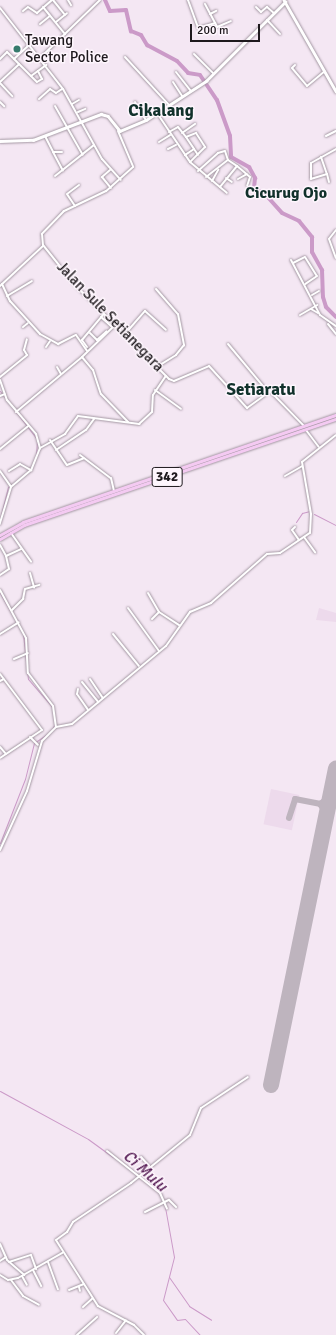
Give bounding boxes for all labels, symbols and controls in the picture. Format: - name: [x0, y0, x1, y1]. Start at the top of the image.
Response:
- scale bar: [192, 16, 262, 42]
- text: 200 m: [197, 23, 229, 38]
- place label: Tawang Sector Police: [25, 31, 108, 66]
- marker: Tawang Sector Police: [12, 44, 22, 54]
- district label: Cikalang: [128, 101, 194, 121]
- district label: Cicurug Ojo: [245, 183, 327, 203]
- street label: Jalan Sule Setianegara: [53, 258, 167, 376]
- district label: Setiaratu: [227, 380, 295, 400]
- road number: 342: [151, 465, 183, 489]
- water label: Ci Mulu: [119, 1146, 171, 1196]

